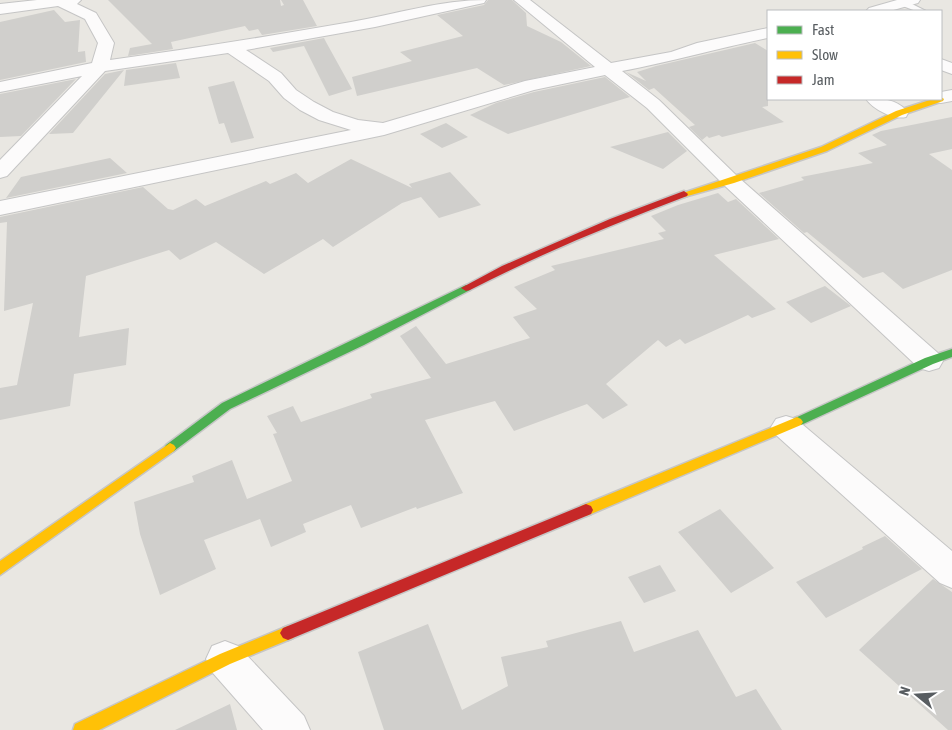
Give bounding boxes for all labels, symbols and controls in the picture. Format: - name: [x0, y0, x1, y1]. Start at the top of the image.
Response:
- legend: [767, 10, 942, 100]
- text: Fast: [812, 21, 834, 38]
- text: Slow: [812, 46, 838, 63]
- text: Jam: [812, 71, 835, 88]
- north arrow: [892, 670, 942, 720]
- text: N: [896, 685, 914, 697]

